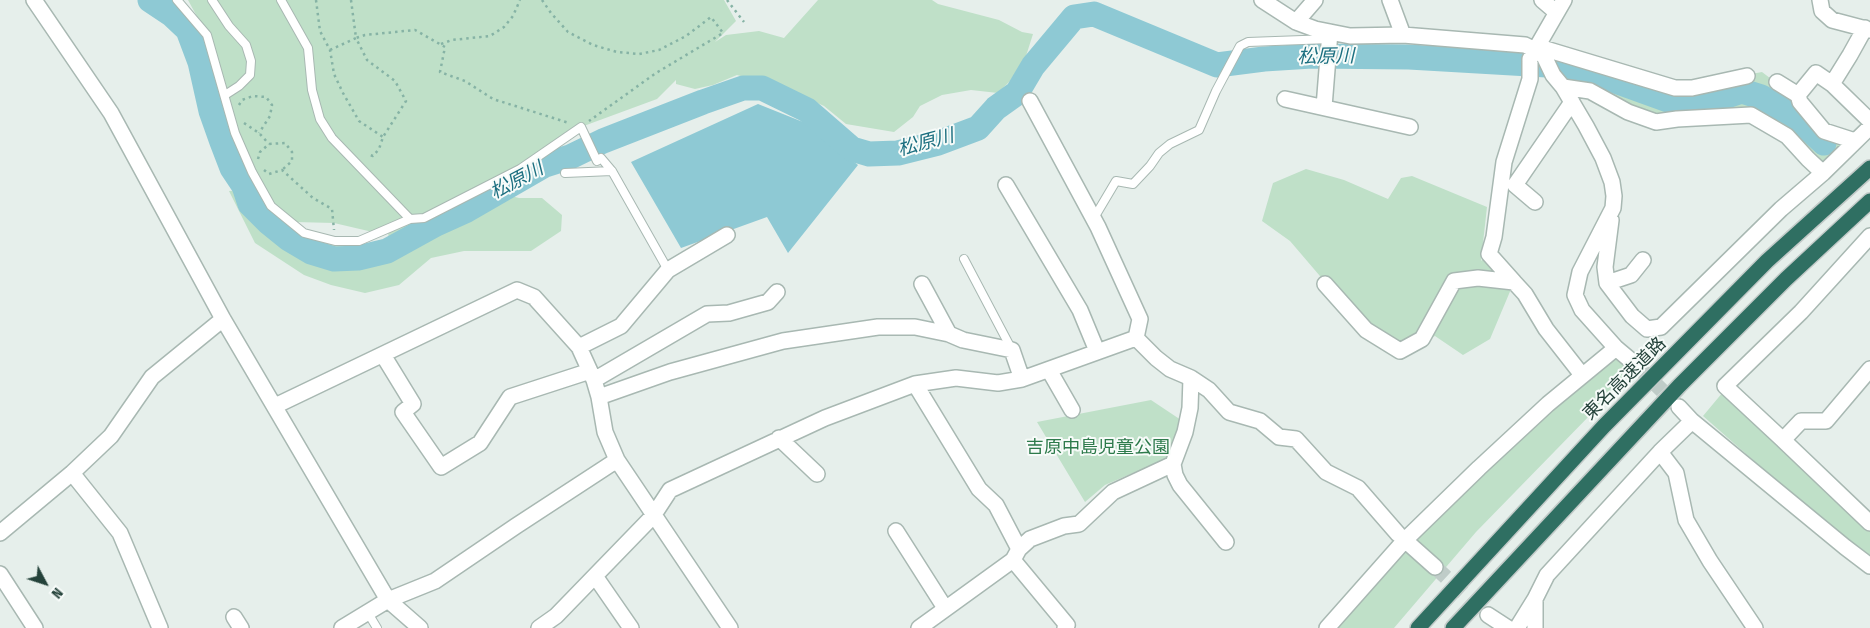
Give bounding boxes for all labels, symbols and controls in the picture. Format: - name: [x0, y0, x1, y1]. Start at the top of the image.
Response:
- water label: 松原川: [1297, 45, 1355, 69]
- water label: 松原川: [896, 125, 956, 161]
- water label: 松原川: [486, 158, 548, 204]
- street label: 東名高速道路: [1579, 333, 1671, 425]
- park label: 吉原中島児童公園: [1026, 437, 1170, 459]
- north arrow: [20, 558, 70, 608]
- text: N: [48, 584, 66, 602]

